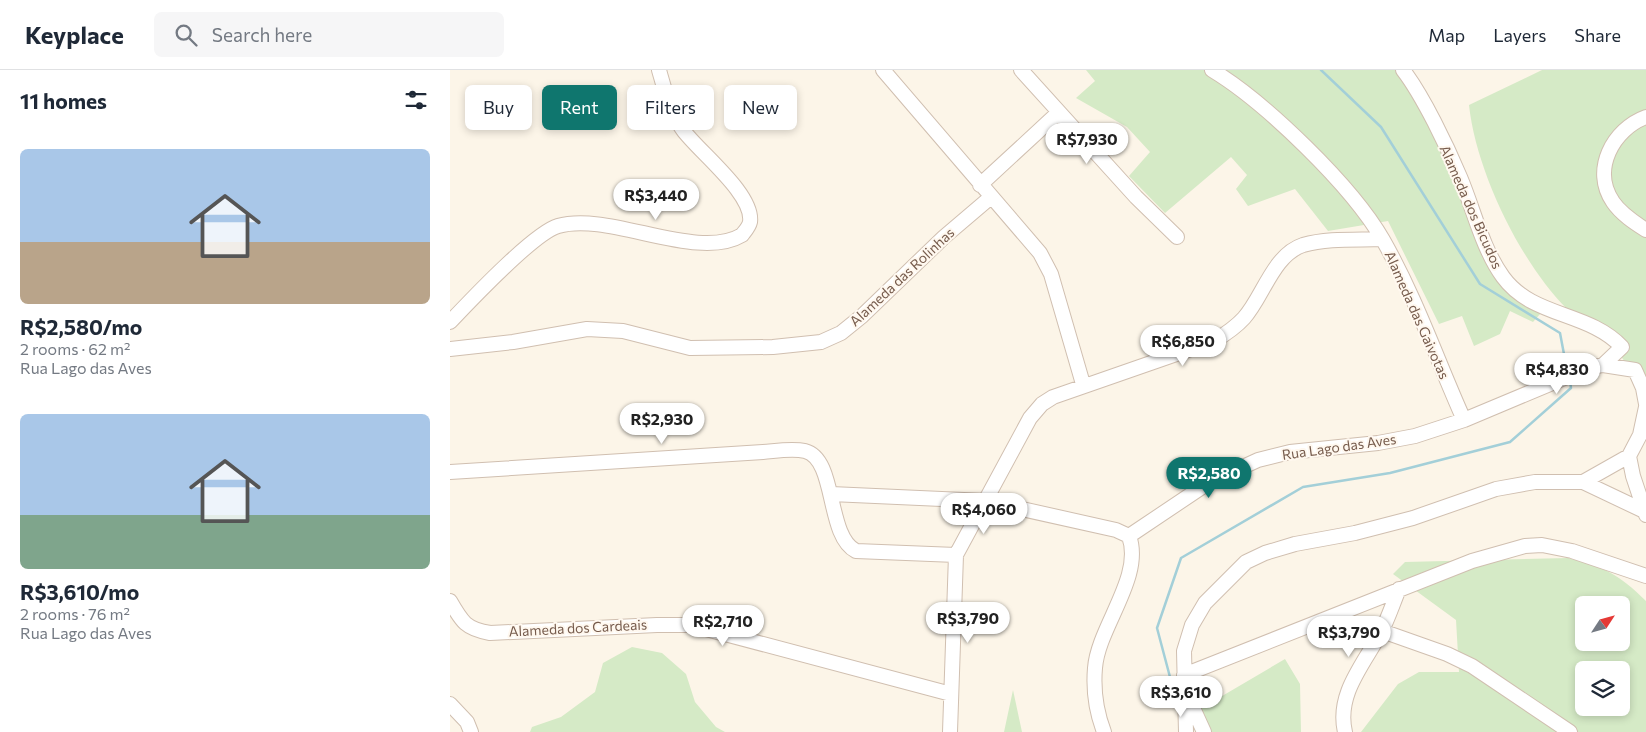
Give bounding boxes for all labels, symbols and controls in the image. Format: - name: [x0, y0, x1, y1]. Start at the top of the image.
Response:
- search box: [154, 12, 504, 57]
- text: Keyplace: [25, 20, 124, 49]
- icon: search: [172, 21, 200, 49]
- text: Search here: [212, 23, 312, 46]
- text: Map: [1428, 24, 1465, 46]
- text: Layers: [1493, 24, 1546, 46]
- text: Share: [1574, 24, 1621, 46]
- chip: Buy: [465, 85, 532, 130]
- chip: Rent: [542, 85, 617, 130]
- chip: Filters: [627, 85, 714, 130]
- chip: New: [724, 85, 797, 130]
- icon: filters: [402, 86, 430, 114]
- text: 11 homes: [20, 88, 107, 113]
- pin: R$7,930: [1041, 122, 1133, 165]
- text: R$7,930: [1056, 129, 1118, 148]
- street label: Alameda dos Bicudos: [1437, 142, 1506, 271]
- pin: R$3,440: [610, 178, 702, 221]
- icon: home: [180, 181, 270, 271]
- text: R$3,440: [624, 185, 688, 204]
- street label: Alameda das Rolinhas: [846, 224, 958, 330]
- street label: Alameda das Gaivotas: [1382, 248, 1453, 382]
- text: R$2,580/mo: [20, 314, 142, 339]
- pin: R$6,850: [1137, 324, 1229, 367]
- text: R$6,850: [1151, 331, 1215, 350]
- text: 2 rooms · 62 m²: [20, 339, 130, 358]
- pin: R$4,830: [1511, 352, 1603, 395]
- text: Rua Lago das Aves: [20, 358, 152, 377]
- text: R$4,830: [1525, 359, 1589, 378]
- pin: R$2,930: [616, 402, 708, 445]
- text: R$2,930: [631, 409, 693, 428]
- street label: Rua Lago das Aves: [1281, 430, 1397, 463]
- icon: home: [180, 446, 270, 536]
- pin: R$2,580: [1163, 456, 1255, 499]
- text: R$2,580: [1177, 463, 1241, 482]
- pin: R$4,060: [938, 492, 1030, 535]
- text: R$4,060: [952, 499, 1016, 518]
- text: R$3,610/mo: [20, 579, 139, 604]
- north arrow: [1575, 596, 1630, 651]
- map controls: [1575, 596, 1630, 716]
- pin: R$3,790: [922, 602, 1014, 644]
- text: 2 rooms · 76 m²: [20, 604, 130, 623]
- pin: R$2,710: [677, 604, 769, 647]
- text: R$3,790: [937, 608, 999, 627]
- text: R$2,710: [693, 611, 753, 630]
- street label: Alameda dos Cardeais: [508, 615, 648, 640]
- pin: R$3,790: [1303, 616, 1395, 658]
- text: R$3,790: [1318, 622, 1380, 641]
- text: Rua Lago das Aves: [20, 623, 152, 642]
- button: layers: [1575, 661, 1630, 716]
- pin: R$3,610: [1135, 676, 1227, 718]
- text: R$3,610: [1151, 682, 1211, 701]

